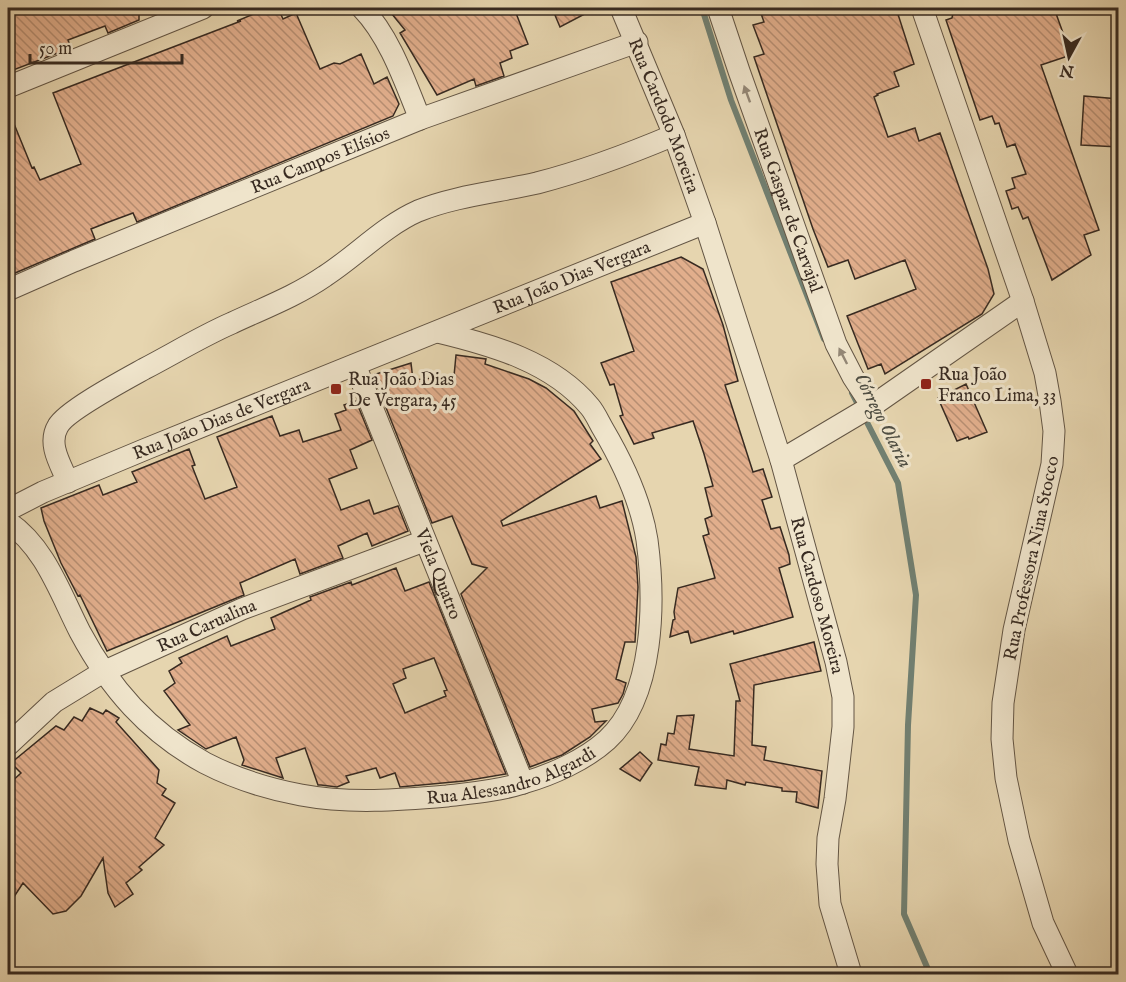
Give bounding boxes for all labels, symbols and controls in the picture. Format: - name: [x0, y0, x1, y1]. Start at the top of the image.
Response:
- scale bar: [30, 27, 182, 65]
- north arrow: [1039, 27, 1099, 87]
- street label: Rua Cardodo Moreira: [622, 35, 704, 197]
- text: 50 m: [39, 38, 72, 61]
- text: N: [1059, 59, 1076, 81]
- one-way arrow: [741, 85, 751, 103]
- street label: Rua Campos Elísios: [248, 123, 394, 200]
- street label: Rua Gaspar de Carvajal: [747, 125, 827, 296]
- street label: Rua João Dias Vergara: [490, 236, 654, 320]
- one-way arrow: [838, 347, 848, 365]
- place label: Rua João Franco Lima, 33: [938, 364, 1056, 408]
- place label: Rua João Dias De Vergara, 45: [348, 369, 457, 413]
- water label: Córrego Olaria: [847, 369, 917, 473]
- street label: Rua João Dias de Vergara: [129, 374, 314, 466]
- marker: Rua João Franco Lima, 33: [919, 377, 933, 391]
- marker: Rua João Dias De Vergara, 45: [329, 382, 343, 396]
- street label: Rua Professora Nina Stocco: [1000, 454, 1065, 663]
- street label: Rua Cardoso Moreira: [784, 515, 848, 676]
- street label: Viela Quatro: [409, 525, 466, 623]
- street label: Rua Carualina: [154, 595, 260, 659]
- street label: Rua Alessandro Algardi: [426, 742, 601, 811]

